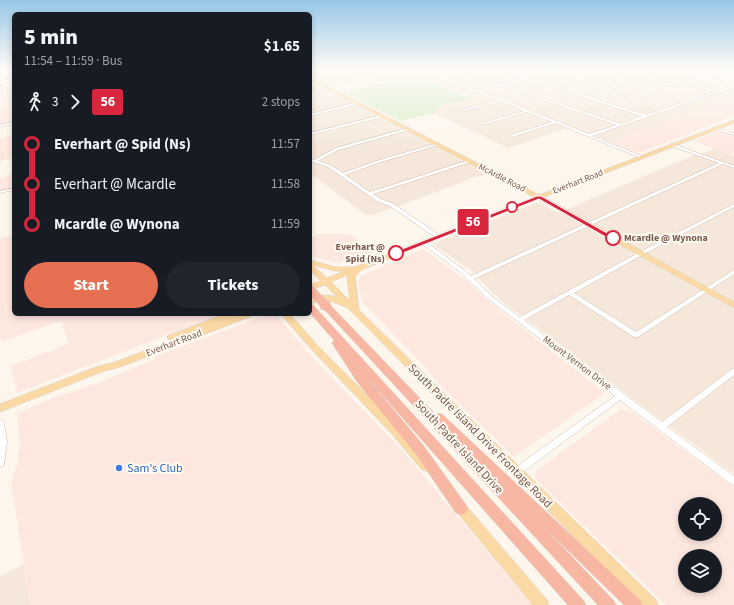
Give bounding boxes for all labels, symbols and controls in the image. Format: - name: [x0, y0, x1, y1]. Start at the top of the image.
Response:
- text: 5 min: [24, 21, 78, 53]
- text: $1.65: [264, 36, 300, 57]
- text: 11:54 – 11:59 · Bus: [24, 52, 122, 70]
- icon: walk: [24, 91, 46, 113]
- icon: forward: [64, 91, 86, 113]
- text: 56: [100, 92, 115, 112]
- text: 3: [52, 93, 58, 111]
- text: 2 stops: [262, 93, 300, 111]
- text: Everhart @ Spid (Ns): [54, 134, 191, 155]
- text: 11:57: [271, 135, 300, 153]
- street label: McArdle Road: [476, 161, 528, 195]
- street label: Everhart Road: [551, 166, 605, 198]
- text: Everhart @ Mcardle: [54, 174, 176, 195]
- text: 11:58: [271, 175, 300, 193]
- unlabelled marker: [506, 201, 518, 213]
- line badge: 56: [455, 209, 491, 235]
- text: 56: [466, 212, 480, 232]
- text: Mcardle @ Wynona: [54, 214, 180, 235]
- text: 11:59: [271, 215, 300, 233]
- marker: Mcardle @ Wynona: [605, 230, 621, 246]
- place label: Mcardle @ Wynona: [624, 231, 708, 245]
- place label: Everhart @ Spid (Ns): [336, 240, 385, 266]
- marker: Everhart @ Spid (Ns): [388, 245, 404, 261]
- button: Start: [24, 262, 158, 308]
- button: Tickets: [166, 262, 300, 308]
- street label: Everhart Road: [144, 326, 204, 360]
- street label: Mount Vernon Drive: [540, 333, 614, 393]
- street label: South Padre Island Drive Frontage Road: [405, 361, 555, 511]
- street label: South Padre Island Drive: [412, 397, 506, 497]
- place label: Sam's Club: [127, 460, 183, 477]
- marker: Sam's Club: [114, 463, 124, 473]
- map controls: [678, 497, 722, 593]
- button: locate: [678, 497, 722, 541]
- button: layers: [678, 549, 722, 593]

